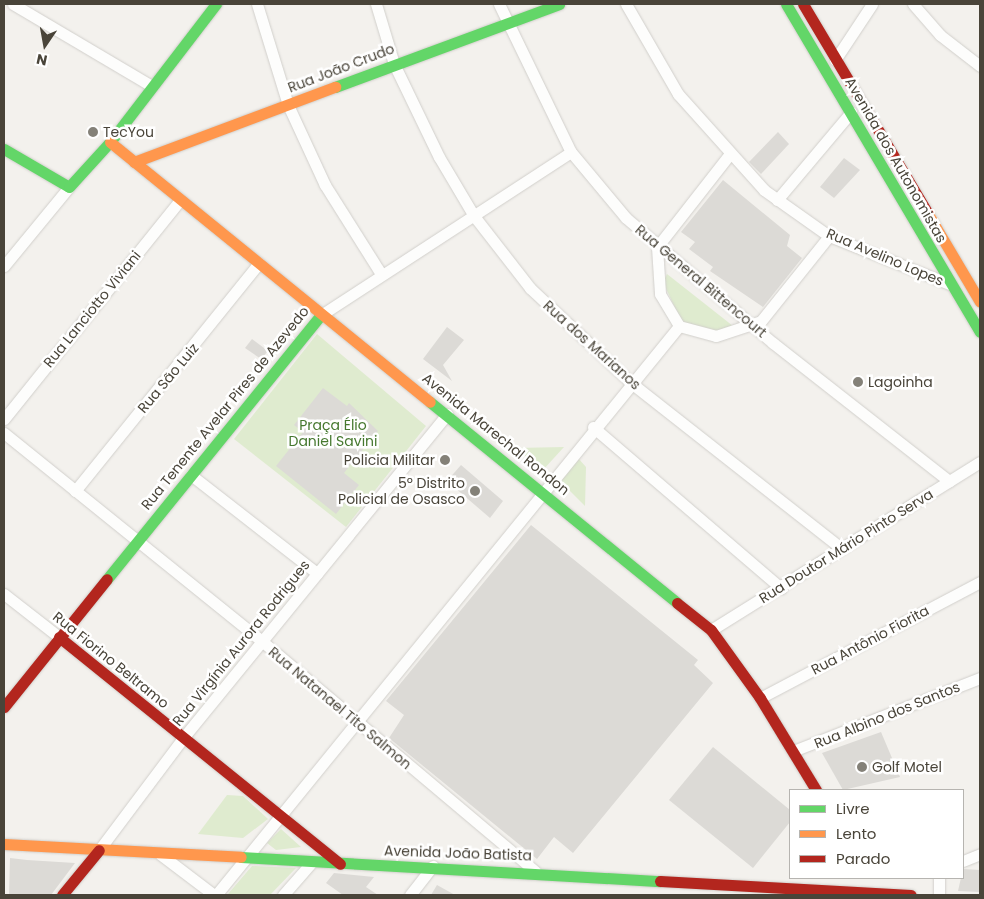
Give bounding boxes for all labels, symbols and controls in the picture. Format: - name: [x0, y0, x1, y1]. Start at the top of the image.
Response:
- north arrow: [20, 20, 70, 70]
- street label: Rua João Crudo: [285, 40, 397, 96]
- text: N: [35, 49, 49, 71]
- street label: Avenida dos Autonomistas: [842, 74, 950, 246]
- place label: TecYou: [103, 124, 154, 140]
- marker: TecYou: [87, 126, 99, 138]
- street label: Rua General Bittencourt: [632, 221, 770, 341]
- street label: Rua Avelino Lopes: [824, 225, 946, 289]
- street label: Rua Lanciotto Viviani: [40, 247, 144, 371]
- street label: Rua dos Marianos: [540, 297, 644, 393]
- street label: Rua Tenente Avelar Pires de Azevedo: [138, 303, 312, 513]
- street label: Rua São Luiz: [134, 340, 202, 416]
- street label: Avenida Marechal Rondon: [419, 369, 573, 499]
- place label: Lagoinha: [868, 374, 933, 390]
- marker: Lagoinha: [852, 376, 864, 388]
- park label: Praça Élio Daniel Savini: [288, 417, 378, 450]
- place label: Policia Militar: [344, 452, 435, 468]
- marker: Policia Militar: [439, 454, 451, 466]
- place label: 5º Distrito Policial de Osasco: [338, 475, 465, 508]
- marker: 5º Distrito Policial de Osasco: [469, 485, 481, 497]
- street label: Rua Doutor Mário Pinto Serva: [756, 485, 936, 607]
- street label: Rua Virgínia Aurora Rodrigues: [169, 557, 313, 729]
- street label: Rua Antônio Fiorita: [808, 602, 932, 678]
- street label: Rua Fiorino Beltramo: [50, 608, 172, 712]
- street label: Rua Natanael Tito Salmon: [265, 643, 415, 773]
- street label: Rua Albino dos Santos: [812, 678, 962, 752]
- place label: Golf Motel: [872, 759, 942, 775]
- marker: Golf Motel: [856, 761, 868, 773]
- legend: [789, 789, 964, 879]
- text: Livre: [836, 798, 869, 819]
- text: Lento: [836, 823, 876, 844]
- street label: Avenida João Batista: [384, 842, 532, 864]
- text: Parado: [836, 848, 890, 869]

